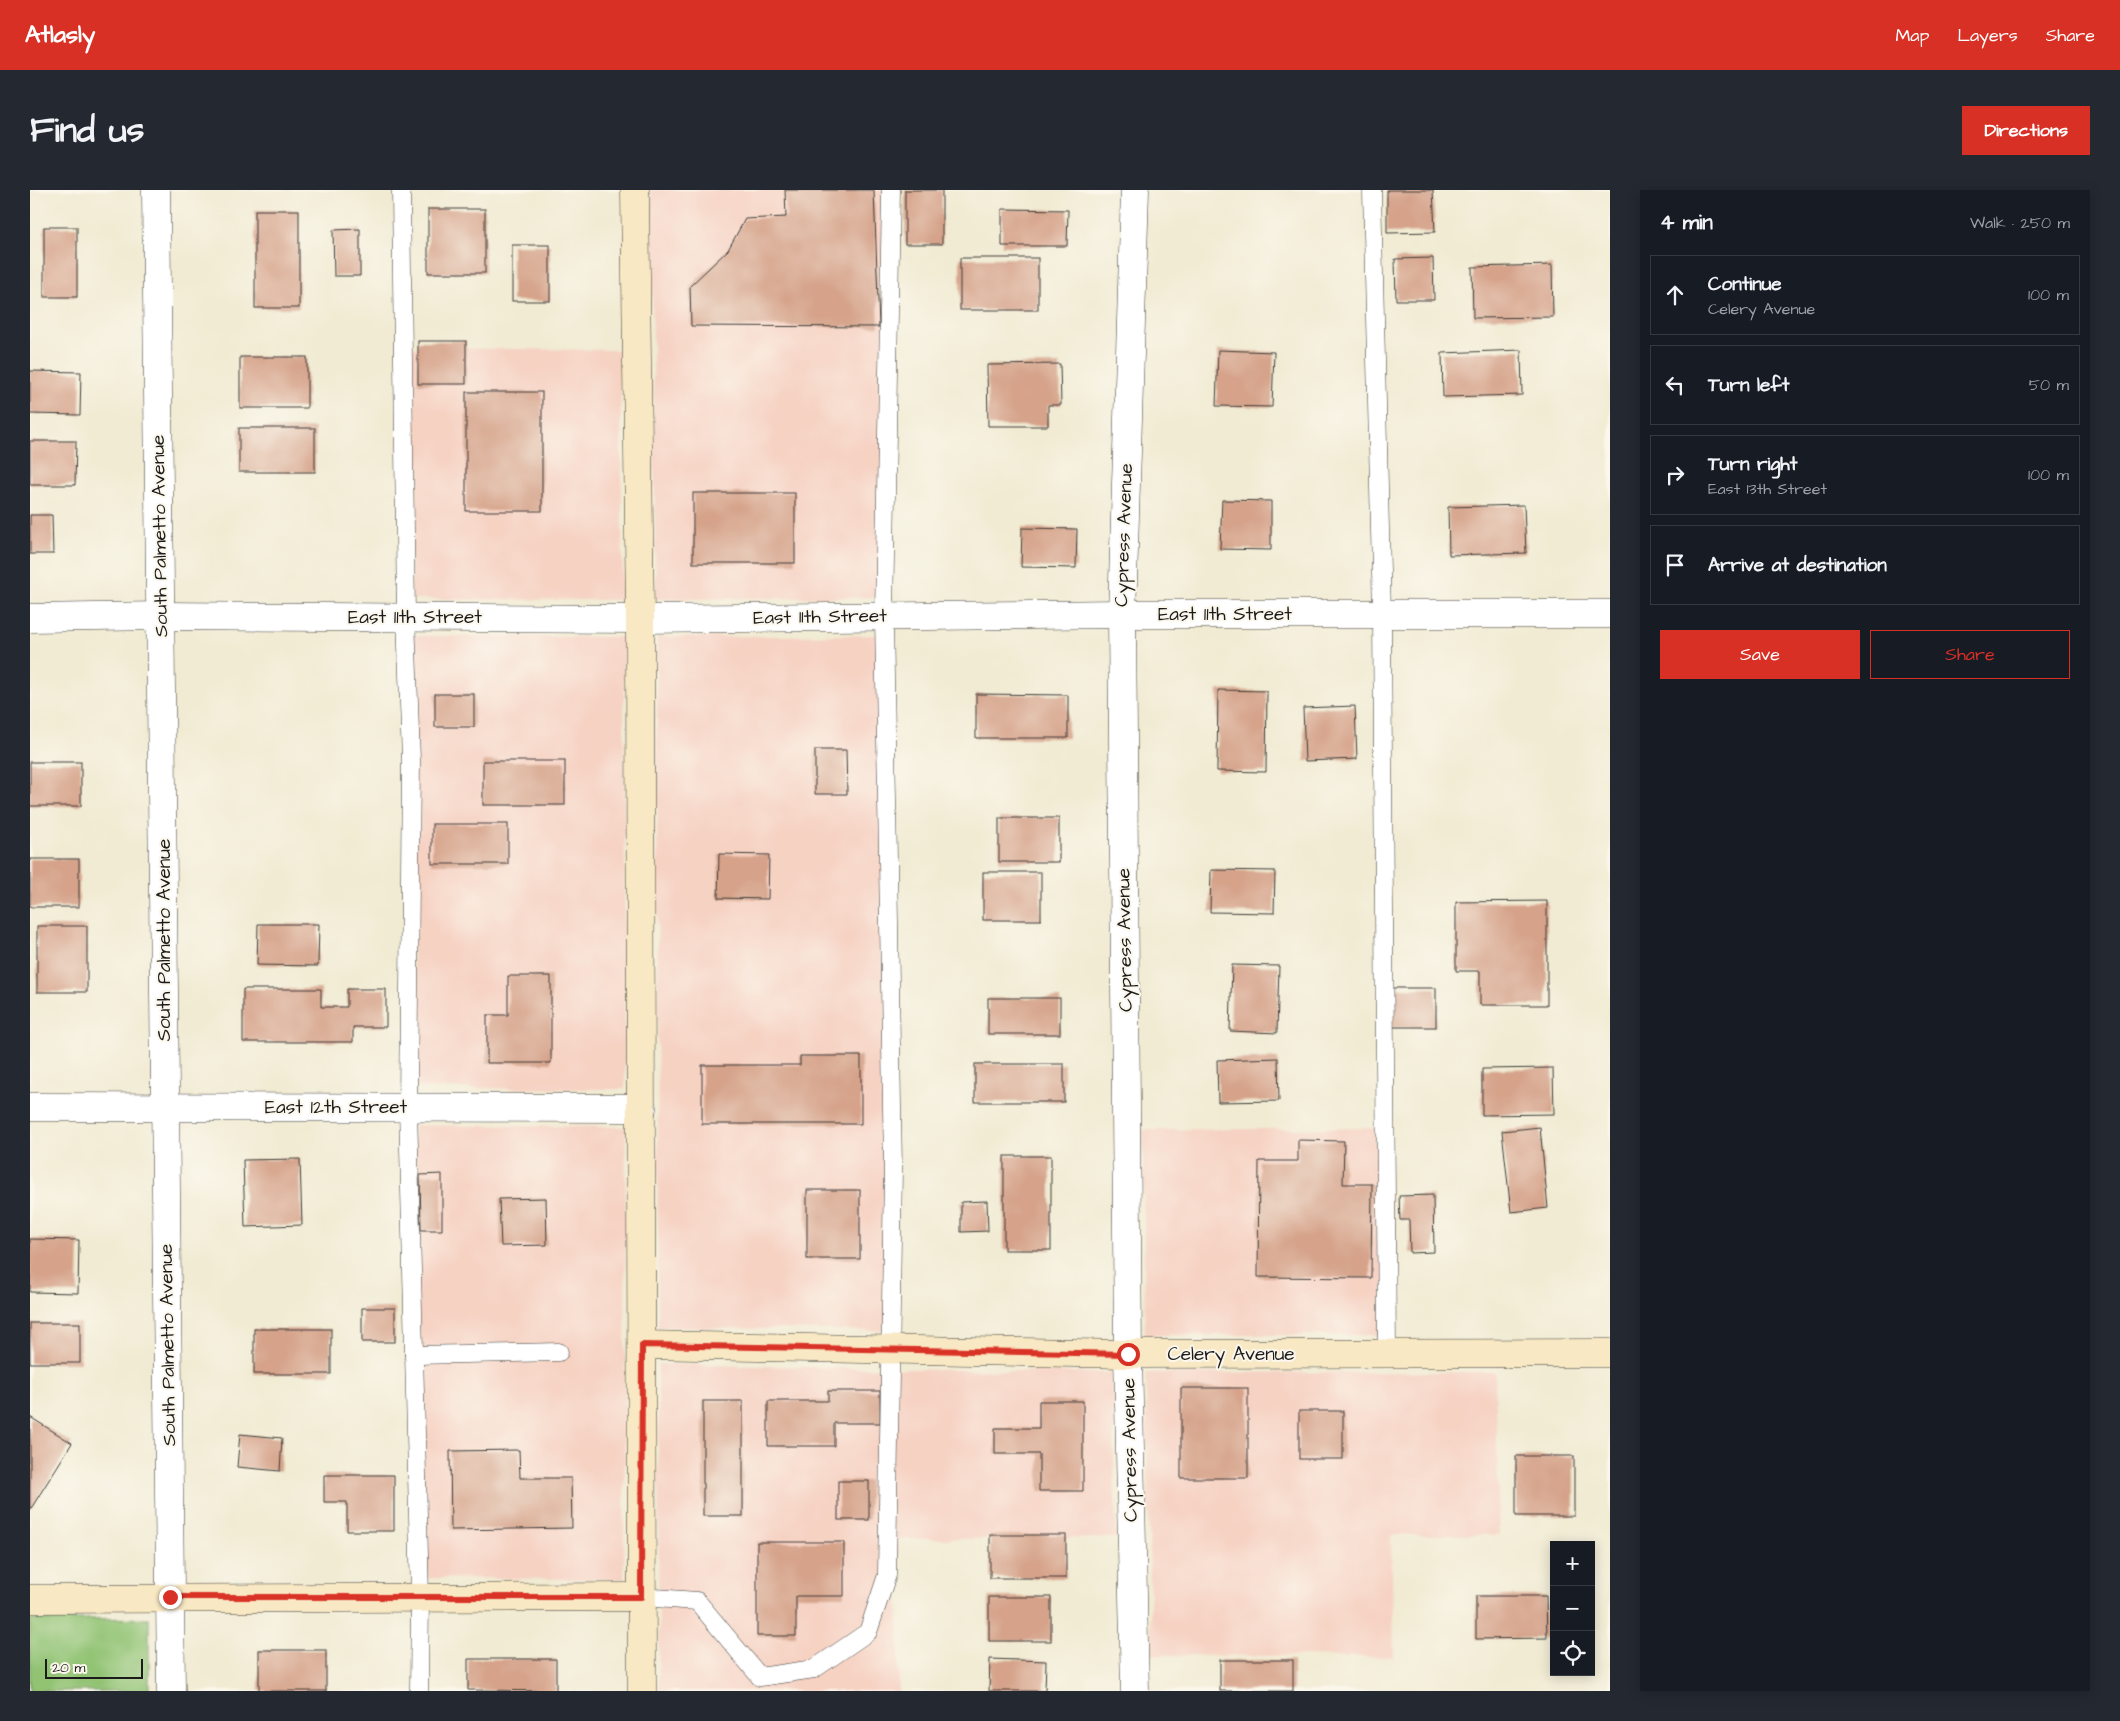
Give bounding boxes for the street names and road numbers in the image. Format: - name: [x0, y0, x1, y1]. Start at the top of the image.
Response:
- street label: South Palmetto Avenue: [145, 435, 175, 637]
- street label: Cypress Avenue: [1108, 463, 1141, 607]
- street label: East 11th Street: [1158, 601, 1292, 628]
- street label: East 11th Street: [753, 602, 887, 632]
- street label: East 11th Street: [348, 604, 482, 631]
- street label: South Palmetto Avenue: [151, 839, 178, 1041]
- street label: Cypress Avenue: [1110, 868, 1141, 1012]
- street label: East 12th Street: [265, 1094, 407, 1121]
- street label: South Palmetto Avenue: [153, 1244, 183, 1446]
- street label: Celery Avenue: [1167, 1341, 1295, 1369]
- street label: Cypress Avenue: [1115, 1378, 1146, 1522]

